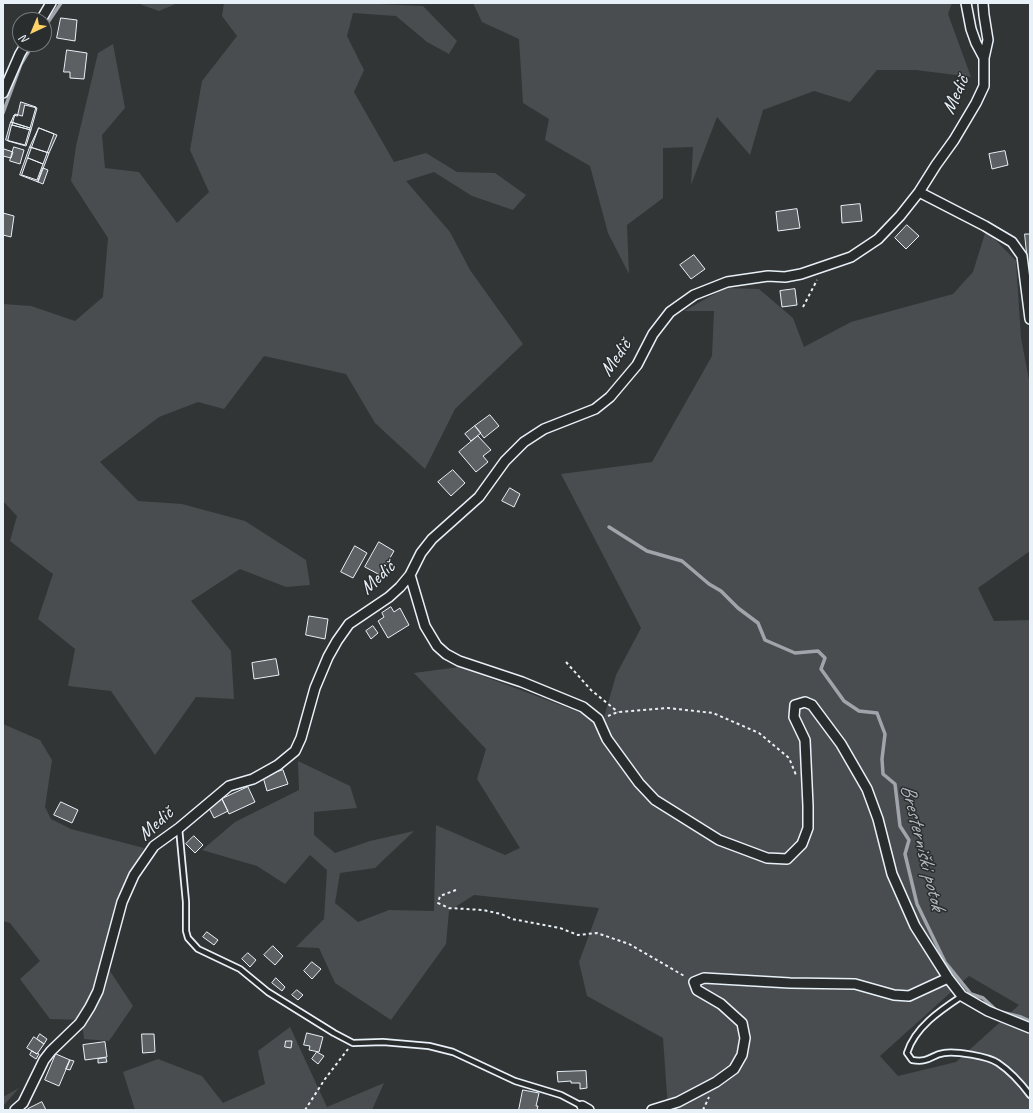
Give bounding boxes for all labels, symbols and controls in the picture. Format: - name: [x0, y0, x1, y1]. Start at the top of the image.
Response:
- north arrow: [12, 12, 52, 52]
- text: N: [17, 33, 32, 47]
- street label: Medič: [937, 72, 975, 118]
- street label: Medič: [595, 335, 637, 381]
- street label: Medič: [355, 556, 401, 600]
- water label: Bresterniški potok: [894, 782, 950, 912]
- street label: Medič: [133, 802, 179, 846]

